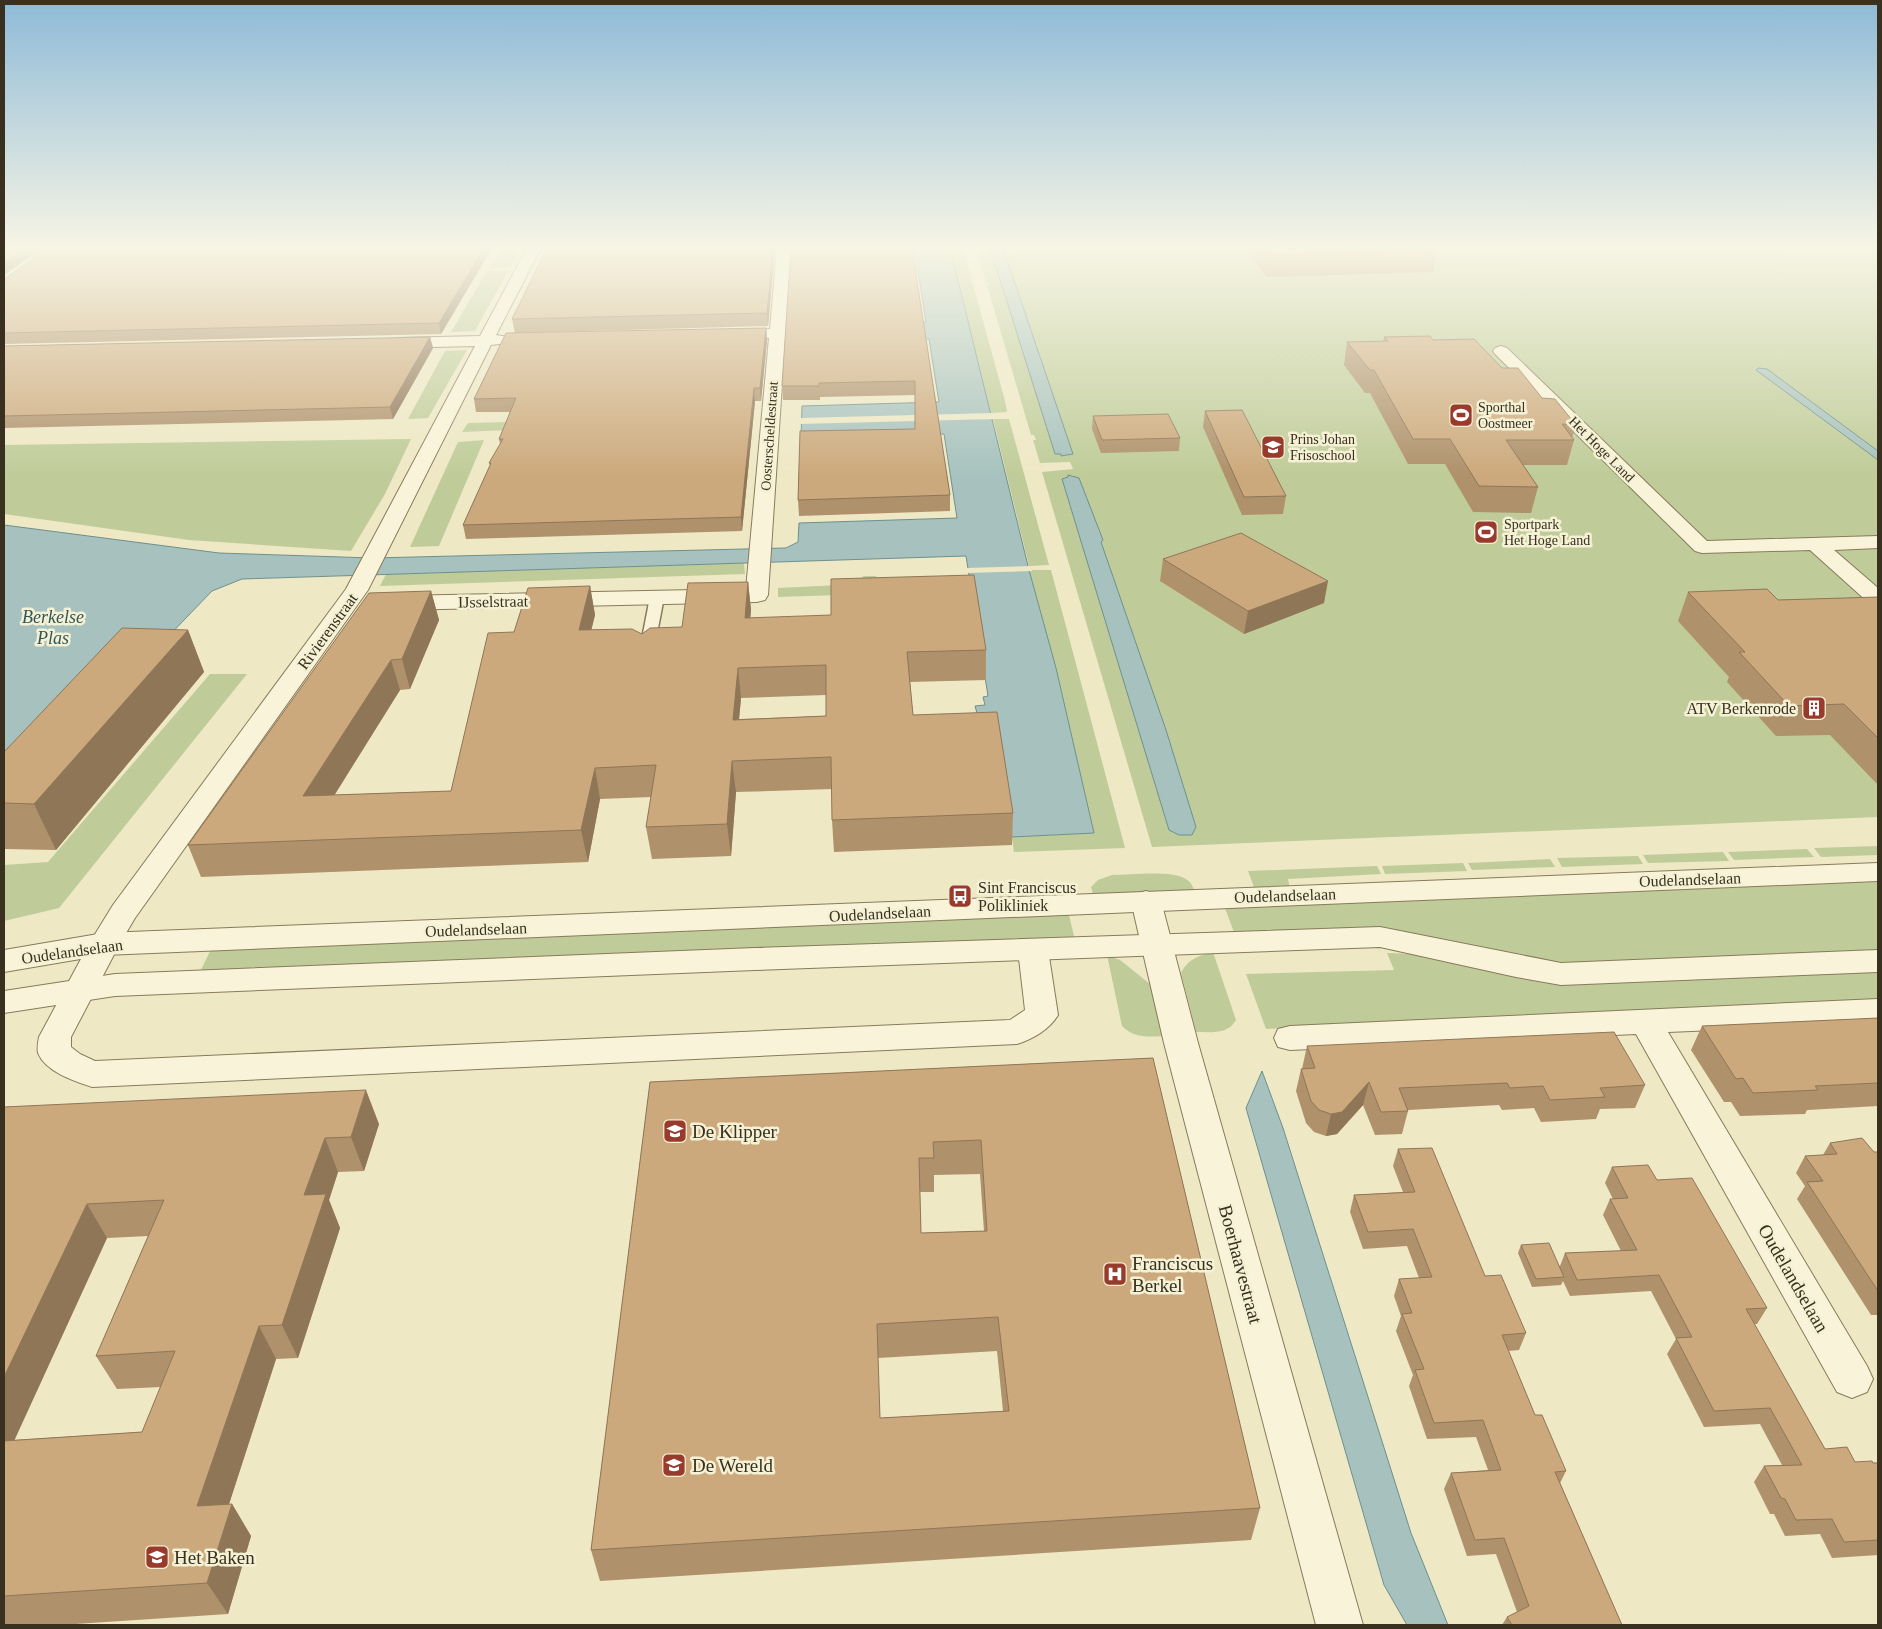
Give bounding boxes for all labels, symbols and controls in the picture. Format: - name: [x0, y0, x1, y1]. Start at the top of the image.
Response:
- street label: Oosterscheldestraat: [758, 381, 781, 491]
- place label: Sporthal Oostmeer: [1478, 400, 1533, 431]
- sports icon: Sporthal Oostmeer: [1448, 402, 1474, 428]
- street label: Het Hoge Land: [1566, 414, 1637, 485]
- place label: Prins Johan Frisoschool: [1290, 432, 1355, 463]
- school or university icon: Prins Johan Frisoschool: [1260, 434, 1286, 460]
- place label: Sportpark Het Hoge Land: [1504, 517, 1590, 548]
- sports icon: Sportpark Het Hoge Land: [1473, 519, 1499, 545]
- street label: Rivierenstraat: [294, 590, 361, 673]
- street label: IJsselstraat: [458, 592, 529, 611]
- water label: Berkelse Plas: [22, 607, 84, 648]
- building icon: ATV Berkenrode: [1801, 695, 1827, 721]
- place label: ATV Berkenrode: [1687, 700, 1796, 717]
- street label: Oudelandselaan: [1639, 869, 1741, 890]
- place label: Sint Franciscus Polikliniek: [978, 879, 1076, 914]
- bus stop icon: Sint Franciscus Polikliniek: [947, 883, 973, 909]
- street label: Oudelandselaan: [1234, 885, 1336, 906]
- street label: Oudelandselaan: [829, 902, 931, 925]
- street label: Oudelandselaan: [425, 919, 527, 940]
- street label: Oudelandselaan: [20, 936, 124, 967]
- school or university icon: De Klipper: [662, 1118, 688, 1144]
- place label: De Klipper: [692, 1121, 778, 1142]
- street label: Boerhaavestraat: [1215, 1202, 1267, 1327]
- street label: Oudelandselaan: [1754, 1220, 1833, 1336]
- place label: Franciscus Berkel: [1132, 1253, 1213, 1296]
- hospital icon: Franciscus Berkel: [1102, 1261, 1128, 1287]
- school or university icon: De Wereld: [661, 1452, 687, 1478]
- place label: De Wereld: [692, 1455, 773, 1476]
- school or university icon: Het Baken: [144, 1544, 170, 1570]
- place label: Het Baken: [174, 1547, 255, 1568]

